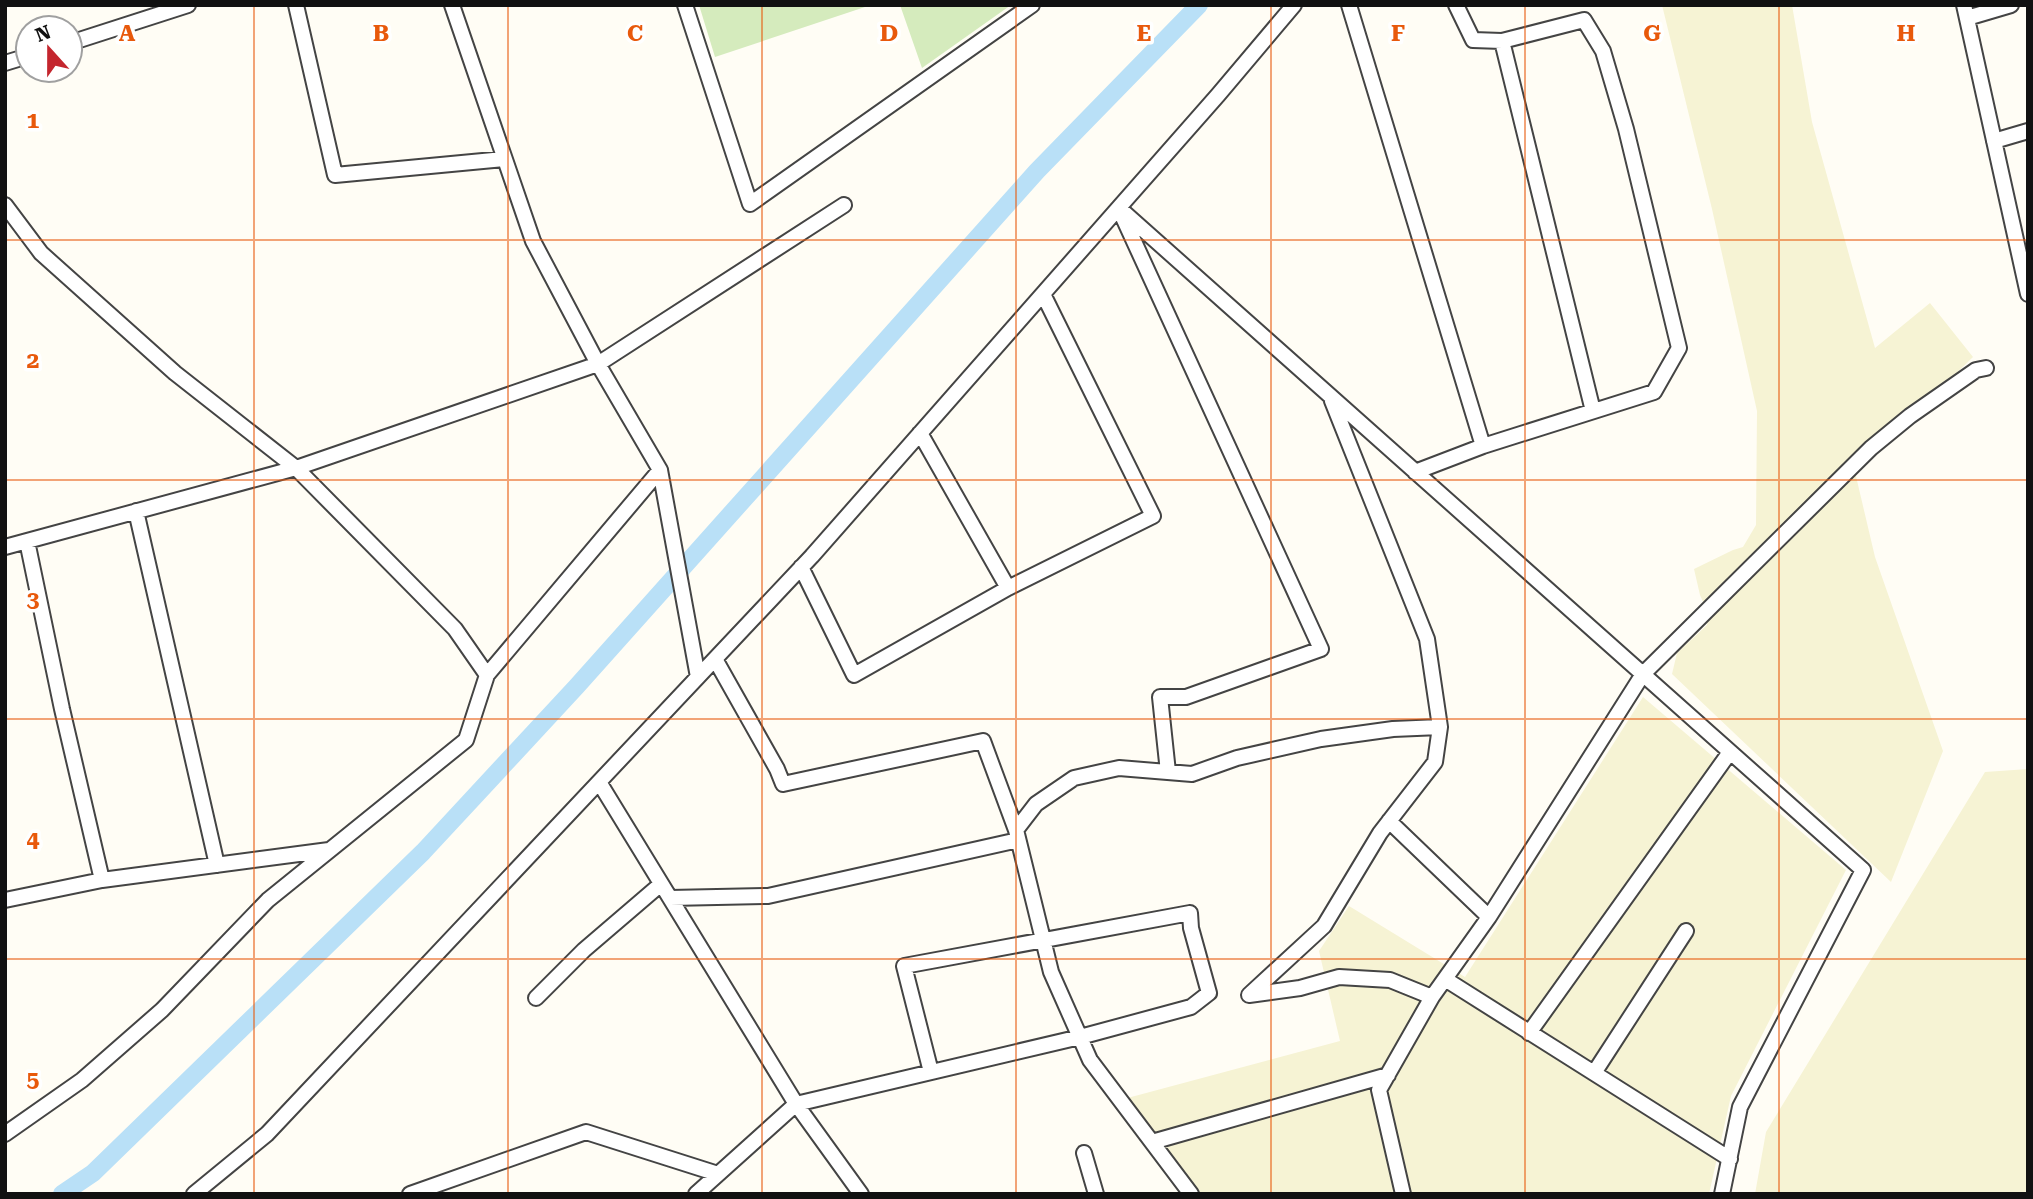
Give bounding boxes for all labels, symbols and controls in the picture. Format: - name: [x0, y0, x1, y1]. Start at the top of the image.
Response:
- north arrow: [14, 14, 84, 84]
- text: N: [32, 20, 54, 47]
- text: A: [119, 20, 136, 47]
- text: B: [373, 20, 389, 47]
- text: C: [627, 20, 643, 47]
- text: D: [880, 20, 898, 47]
- text: E: [1137, 20, 1151, 47]
- text: F: [1391, 20, 1405, 47]
- text: G: [1643, 20, 1661, 47]
- text: H: [1897, 20, 1916, 47]
- text: 1: [27, 107, 40, 134]
- text: 2: [27, 347, 39, 374]
- text: 3: [27, 586, 40, 613]
- text: 4: [27, 826, 40, 853]
- text: 5: [27, 1066, 40, 1093]

